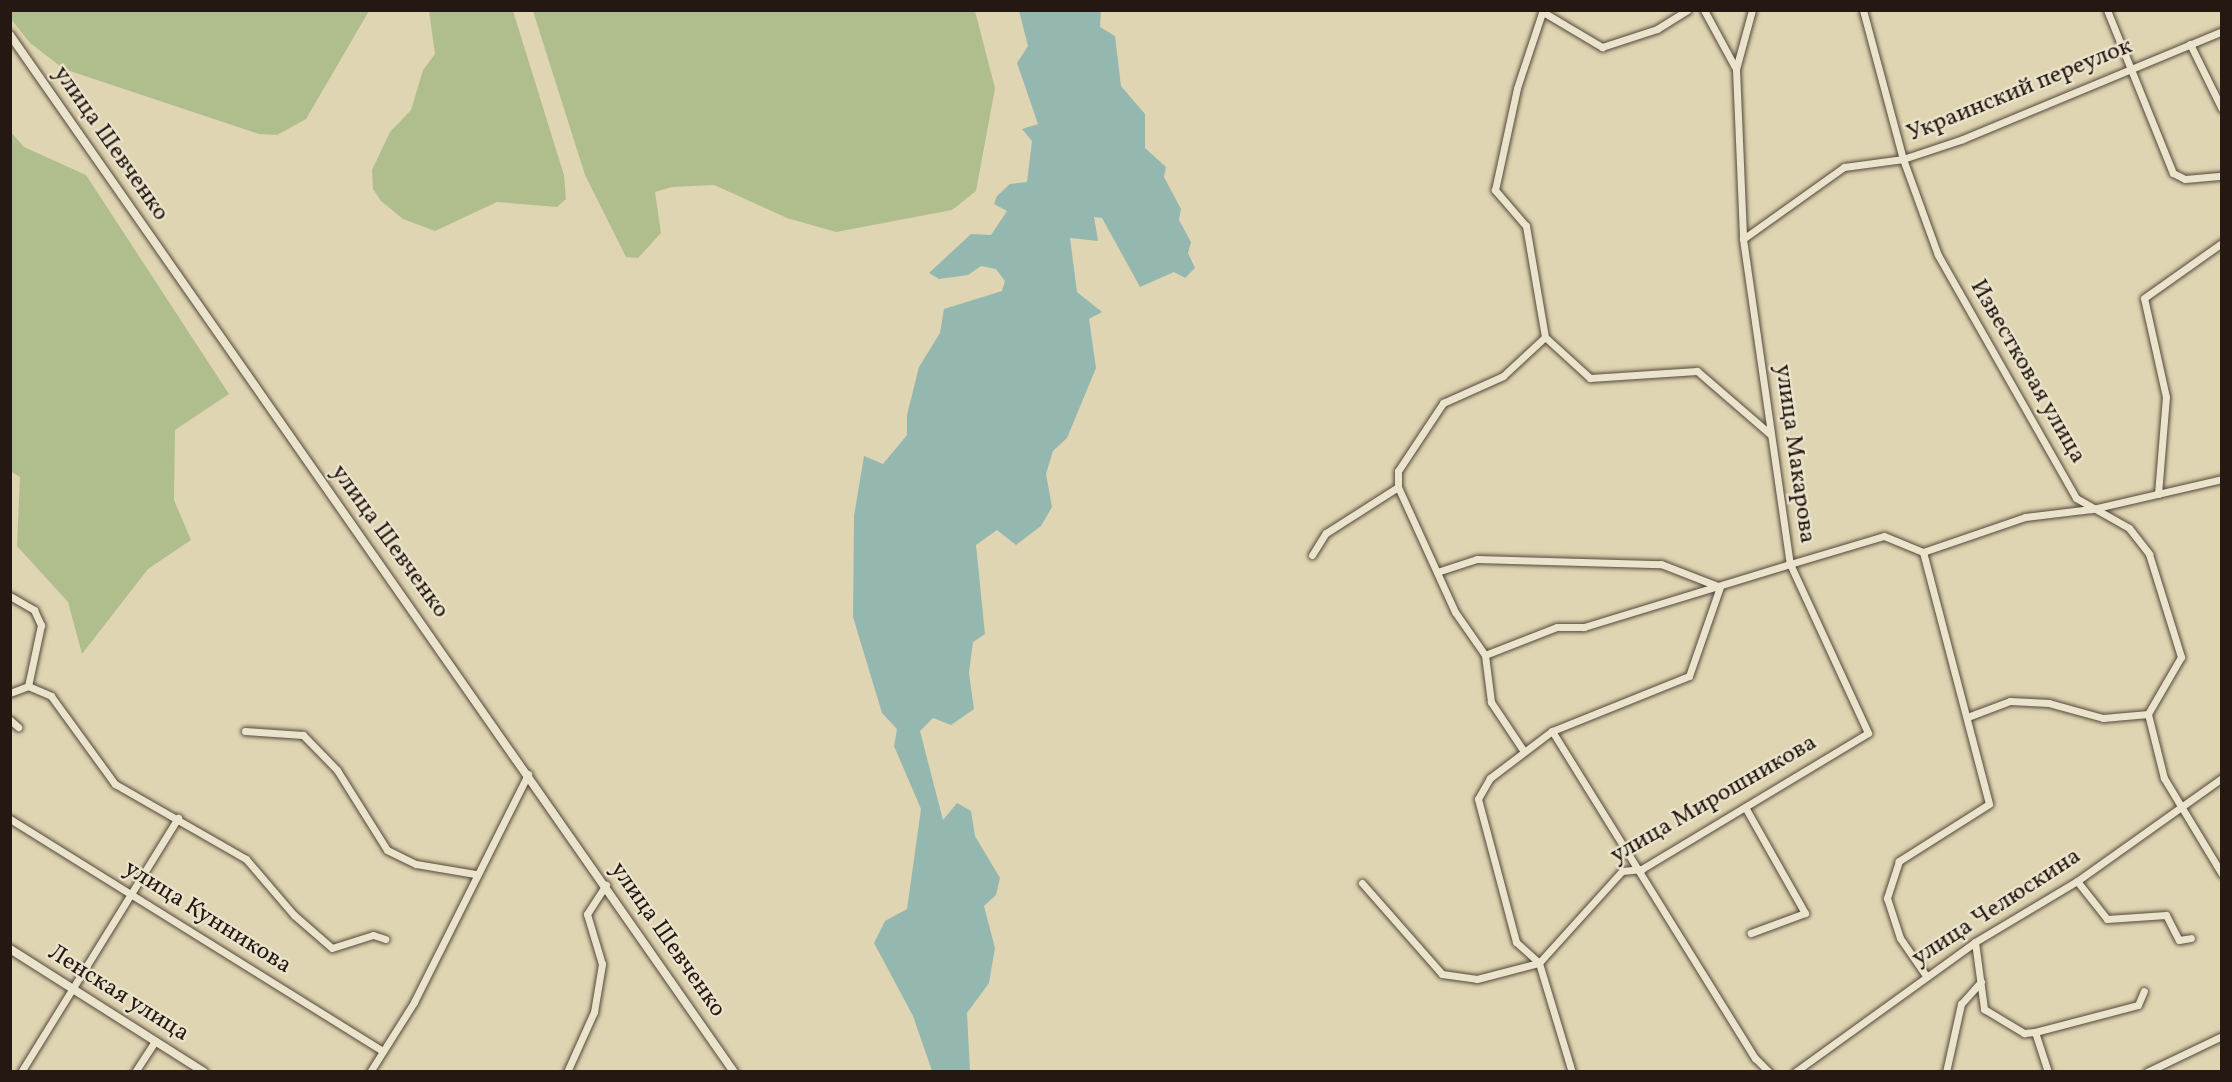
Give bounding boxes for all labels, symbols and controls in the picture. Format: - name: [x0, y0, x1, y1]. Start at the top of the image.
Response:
- street label: Украинский переулок: [1903, 33, 2137, 149]
- street label: улица Шевченко: [46, 61, 174, 227]
- street label: Известковая улица: [1962, 275, 2092, 469]
- street label: улица Макарова: [1767, 363, 1821, 545]
- street label: улица Шевченко: [324, 460, 454, 624]
- street label: улица Мирошникова: [1606, 729, 1822, 871]
- street label: улица Челюскина: [1907, 843, 2087, 973]
- street label: улица Кунникова: [118, 855, 296, 981]
- street label: улица Шевченко: [603, 857, 731, 1023]
- street label: Ленская улица: [42, 939, 194, 1049]

